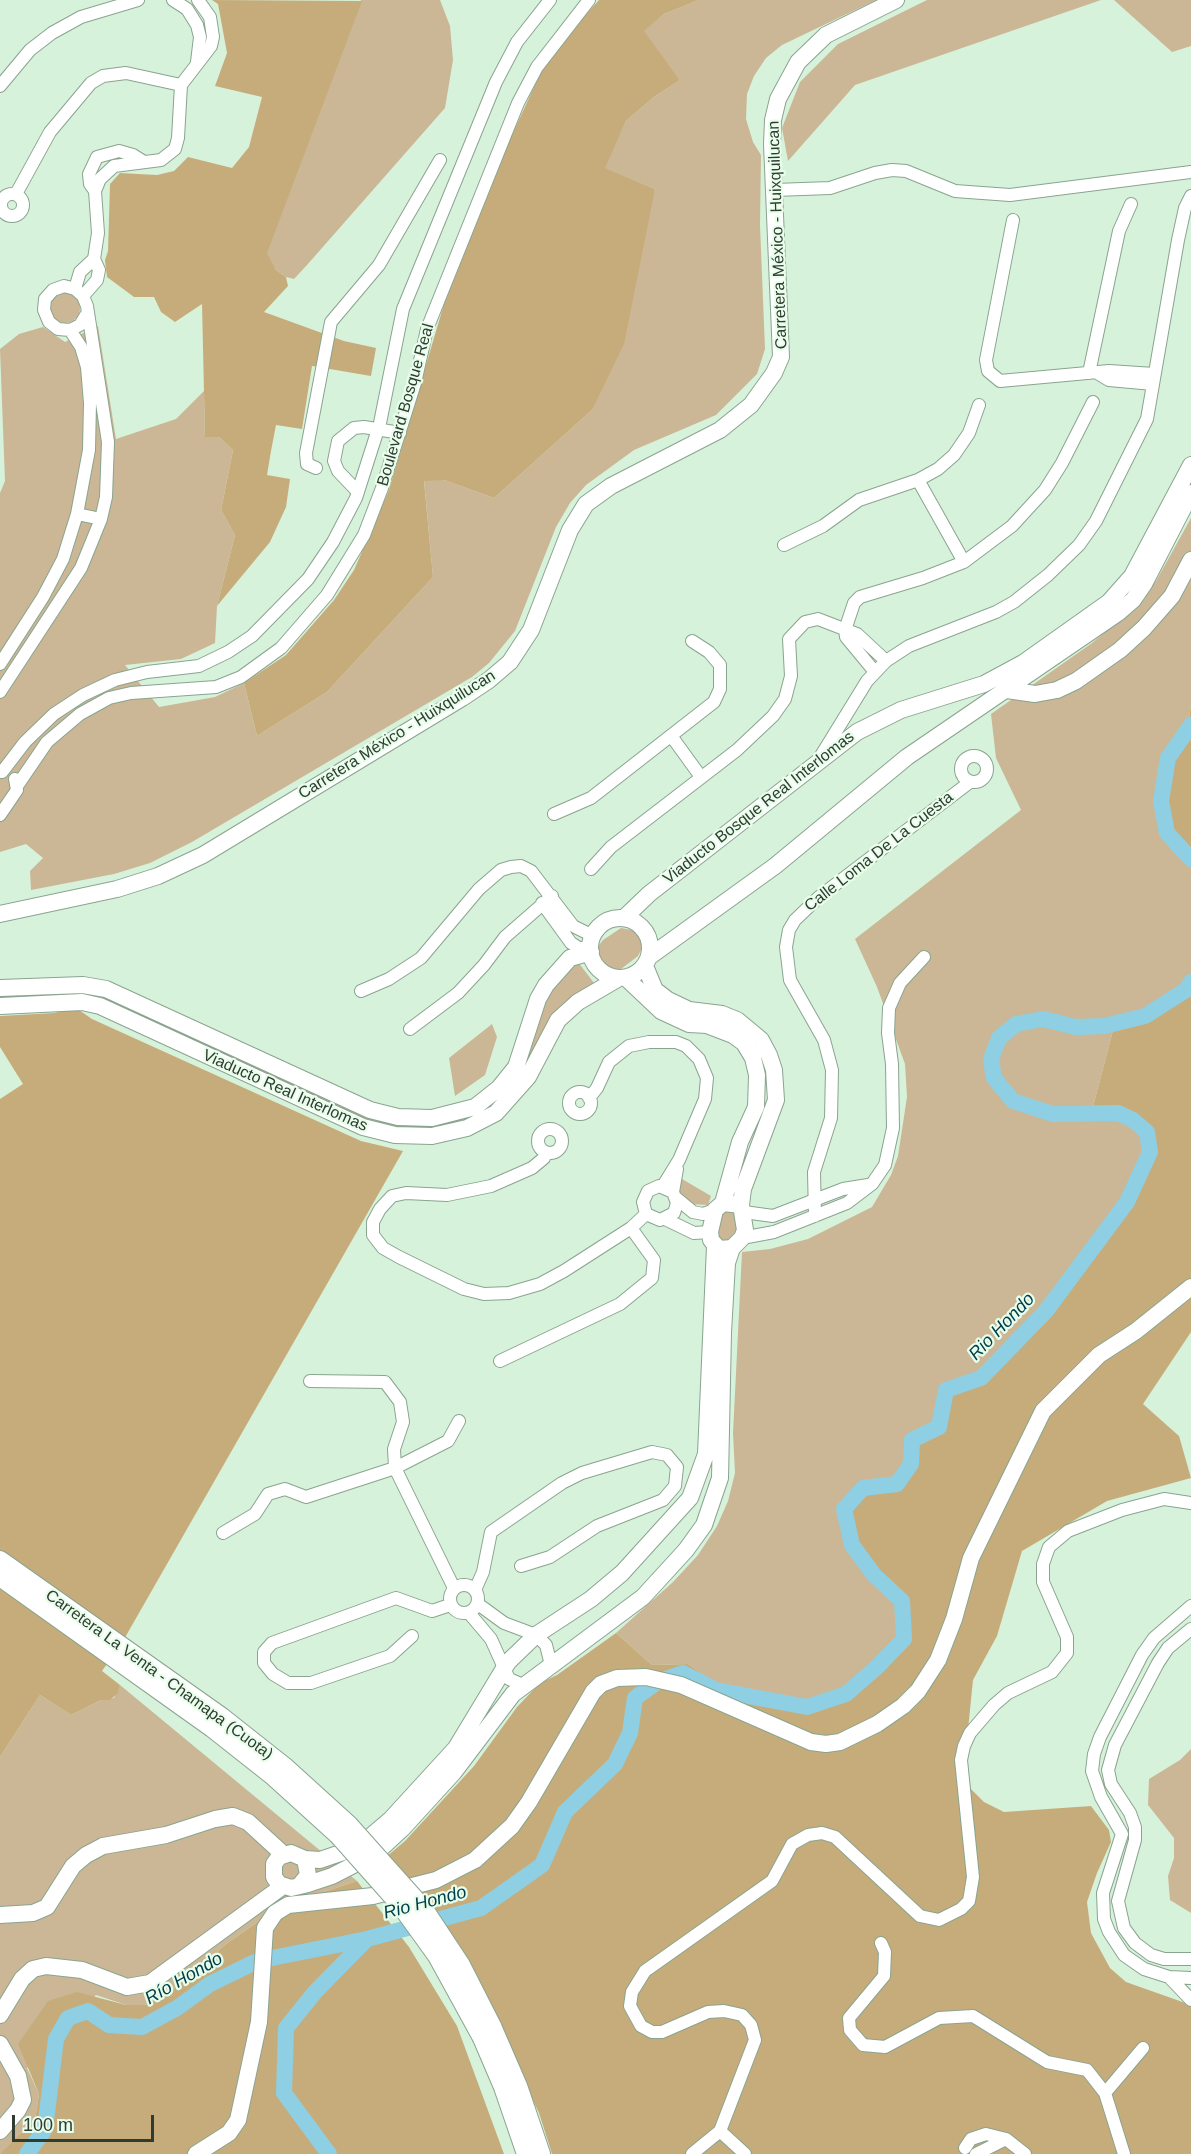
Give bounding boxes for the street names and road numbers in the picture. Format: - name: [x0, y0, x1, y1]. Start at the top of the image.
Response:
- street label: Carretera México - Huixquilucan: [764, 120, 792, 350]
- street label: Boulevard Bosque Real: [374, 322, 438, 488]
- street label: Carretera México - Huixquilucan: [295, 666, 499, 804]
- street label: Viaducto Bosque Real Interlomas: [660, 727, 858, 889]
- street label: Calle Loma De La Cuesta: [801, 788, 957, 916]
- street label: Viaducto Real Interlomas: [200, 1046, 370, 1136]
- street label: Carretera La Venta - Chamapa (Cuota): [41, 1586, 277, 1764]

